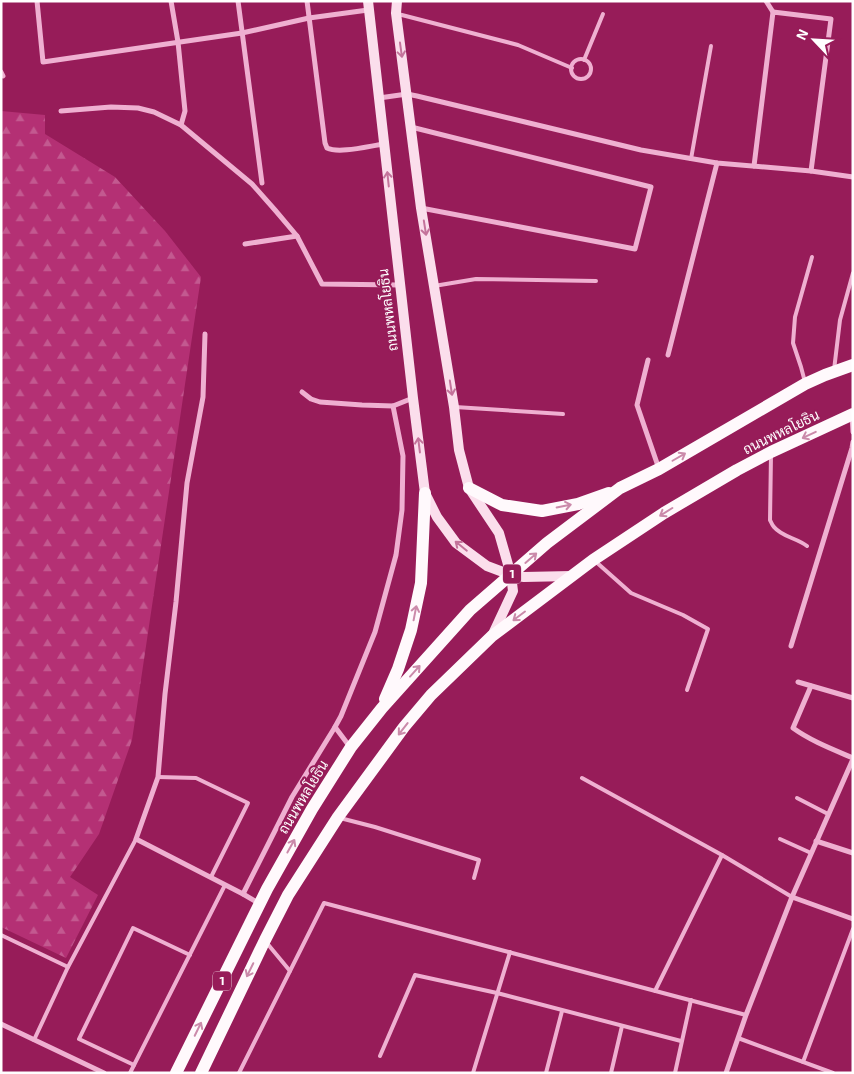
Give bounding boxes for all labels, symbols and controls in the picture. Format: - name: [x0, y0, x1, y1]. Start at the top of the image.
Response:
- north arrow: [789, 15, 839, 65]
- text: N: [792, 26, 812, 42]
- one-way arrow: [396, 41, 406, 57]
- one-way arrow: [383, 172, 393, 188]
- one-way arrow: [420, 220, 430, 236]
- street label: ถนนพหลโยธิน: [374, 268, 401, 352]
- one-way arrow: [447, 380, 457, 396]
- street label: ถนนพหลโยธิน: [740, 406, 822, 457]
- one-way arrow: [802, 430, 817, 440]
- one-way arrow: [414, 437, 424, 453]
- one-way arrow: [672, 452, 686, 462]
- one-way arrow: [556, 501, 572, 510]
- one-way arrow: [659, 507, 673, 517]
- one-way arrow: [455, 541, 468, 552]
- one-way arrow: [524, 552, 537, 563]
- road number: 1: [503, 564, 521, 584]
- one-way arrow: [410, 605, 420, 621]
- one-way arrow: [513, 610, 526, 621]
- one-way arrow: [409, 665, 421, 678]
- one-way arrow: [397, 722, 408, 735]
- street label: ถนนพหลโยธิน: [274, 757, 331, 837]
- one-way arrow: [287, 839, 296, 854]
- one-way arrow: [245, 963, 255, 978]
- road number: 1: [213, 971, 231, 990]
- one-way arrow: [194, 1022, 203, 1037]

